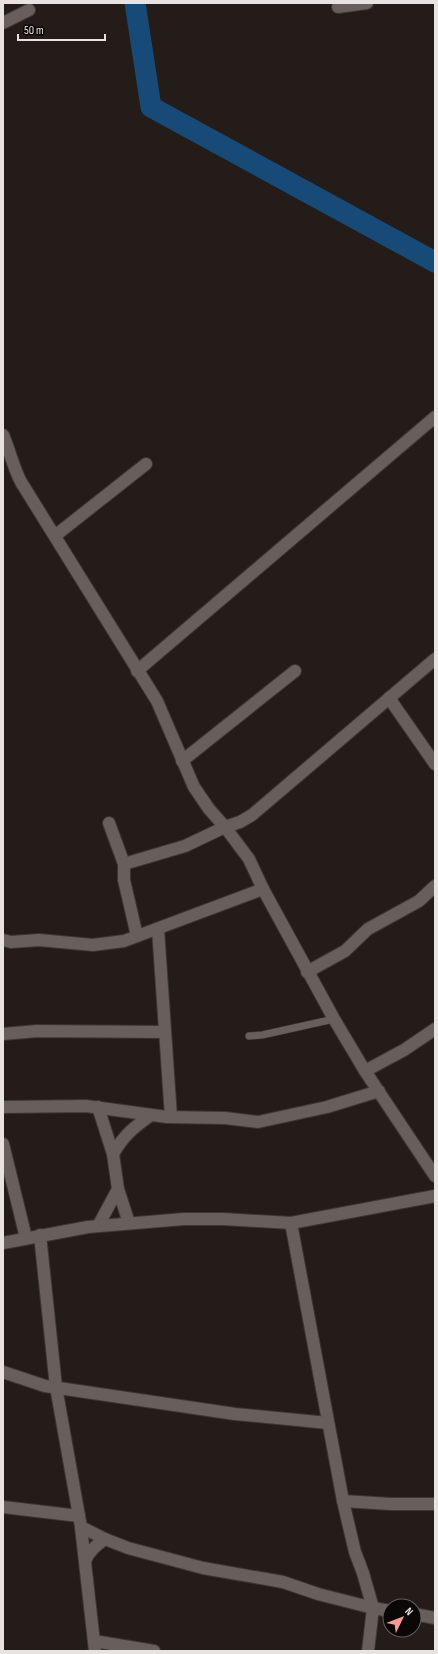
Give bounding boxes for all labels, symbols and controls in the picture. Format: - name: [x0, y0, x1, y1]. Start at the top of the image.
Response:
- scale bar: [18, 16, 105, 42]
- text: 50 m: [24, 23, 44, 38]
- north arrow: [382, 1598, 422, 1638]
- text: N: [402, 1605, 416, 1618]

